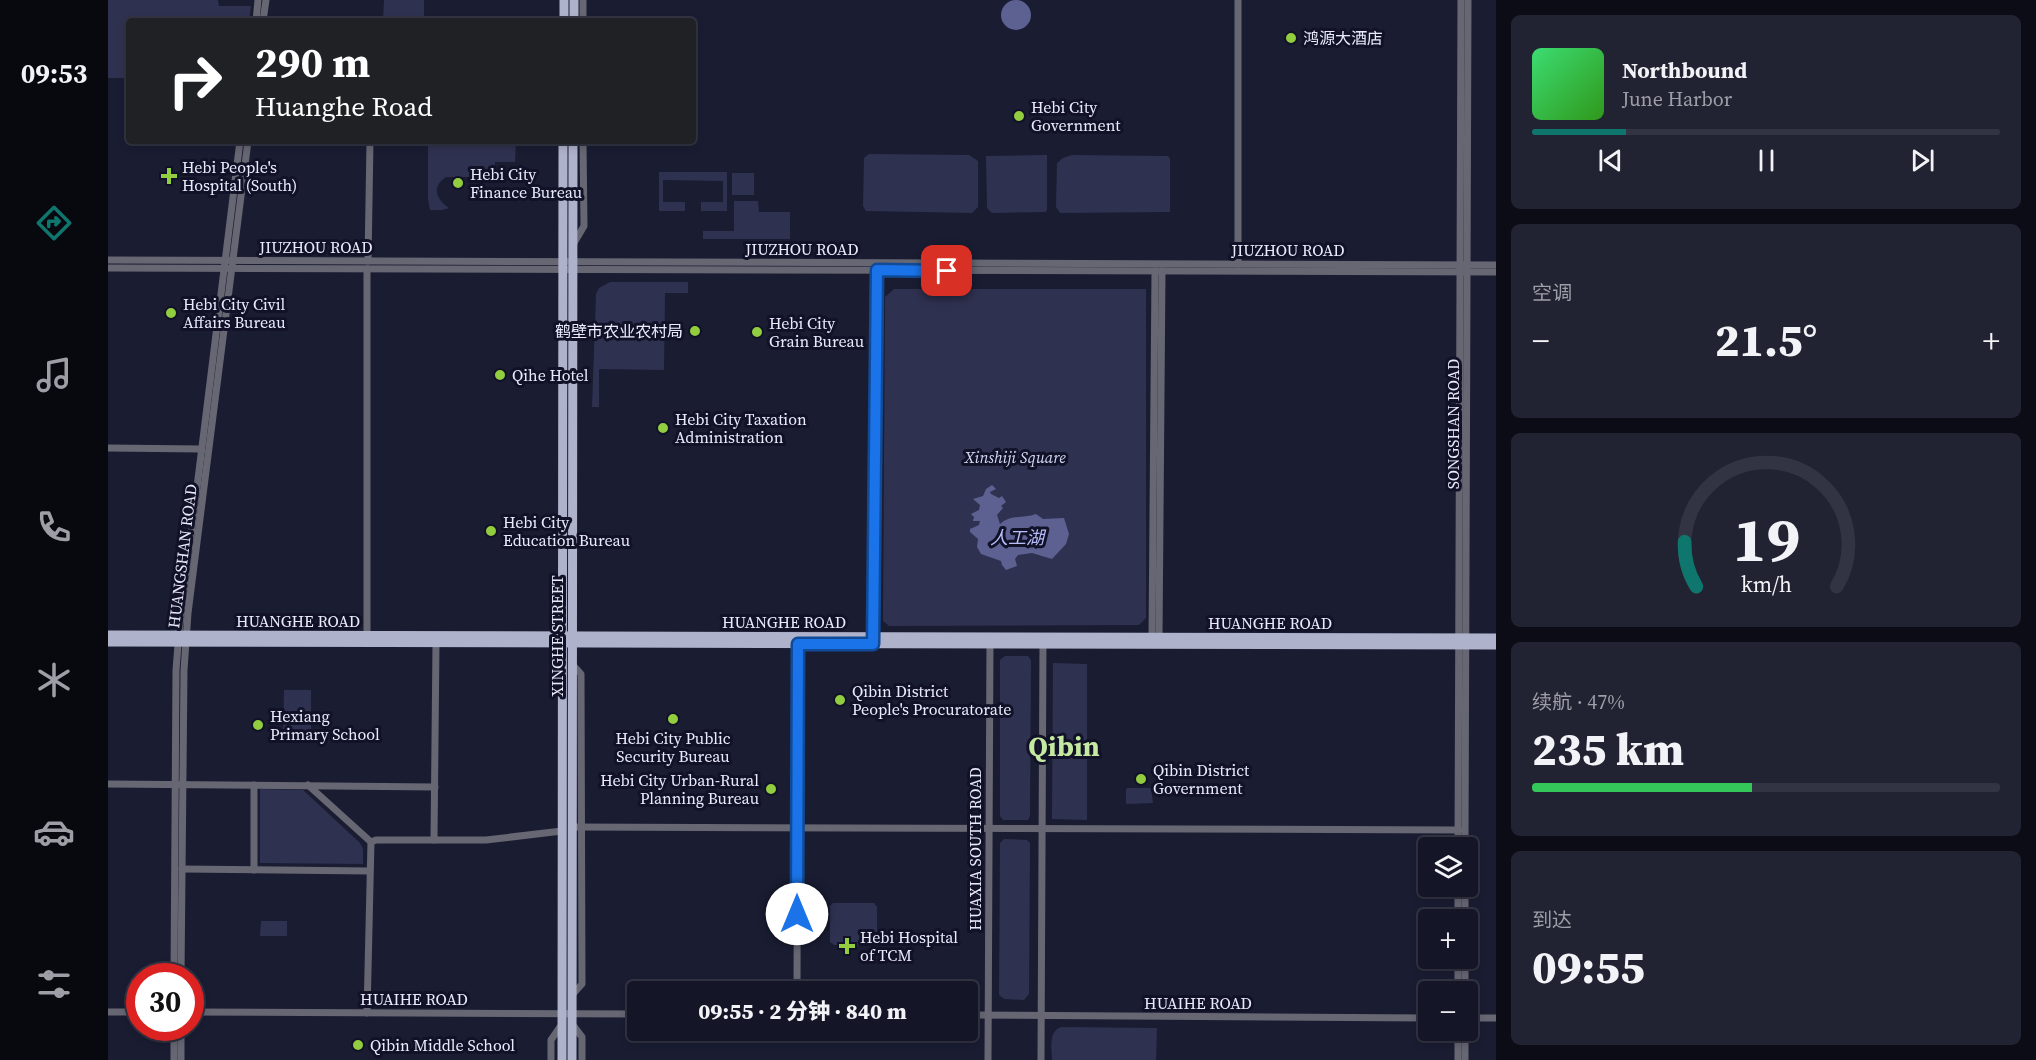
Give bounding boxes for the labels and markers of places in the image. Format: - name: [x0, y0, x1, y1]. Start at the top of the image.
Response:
- place label: 鸿源大酒店: [1303, 27, 1383, 49]
- marker: 鸿源大酒店: [1284, 31, 1298, 45]
- place label: Hebi City Government: [1031, 96, 1121, 136]
- marker: Hebi City Government: [1012, 109, 1026, 123]
- place label: Hebi People's Hospital (South): [182, 156, 297, 196]
- place label: Hebi City Finance Bureau: [470, 163, 582, 203]
- marker: Hebi People's Hospital (South): [160, 167, 178, 185]
- marker: Hebi City Finance Bureau: [451, 176, 465, 190]
- pin: [921, 245, 972, 296]
- place label: Hebi City Civil Affairs Bureau: [183, 293, 286, 333]
- marker: Hebi City Civil Affairs Bureau: [164, 306, 178, 320]
- place label: Hebi City Grain Bureau: [769, 312, 864, 352]
- place label: 鹤壁市农业农村局: [555, 320, 683, 342]
- marker: 鹤壁市农业农村局: [688, 324, 702, 338]
- marker: Hebi City Grain Bureau: [750, 325, 764, 339]
- place label: Qihe Hotel: [512, 364, 589, 386]
- marker: Qihe Hotel: [493, 368, 507, 382]
- place label: Hebi City Taxation Administration: [675, 408, 807, 448]
- marker: Hebi City Taxation Administration: [656, 421, 670, 435]
- place label: Hebi City Education Bureau: [503, 511, 630, 551]
- marker: Hebi City Education Bureau: [484, 524, 498, 538]
- place label: Qibin District People's Procuratorate: [852, 680, 1011, 720]
- marker: Qibin District People's Procuratorate: [833, 693, 847, 707]
- place label: Hexiang Primary School: [270, 705, 380, 745]
- marker: Hebi City Public Security Bureau: [666, 712, 680, 726]
- marker: Hexiang Primary School: [251, 718, 265, 732]
- place label: Hebi City Public Security Bureau: [615, 727, 731, 767]
- place label: Qibin District Government: [1153, 759, 1250, 799]
- place label: Hebi City Urban-Rural Planning Bureau: [600, 769, 759, 809]
- marker: Qibin District Government: [1134, 772, 1148, 786]
- marker: Hebi City Urban-Rural Planning Bureau: [764, 782, 778, 796]
- place label: Hebi Hospital of TCM: [860, 926, 958, 966]
- marker: Hebi Hospital of TCM: [838, 937, 856, 955]
- place label: Qibin Middle School: [370, 1034, 515, 1056]
- marker: Qibin Middle School: [351, 1038, 365, 1052]

